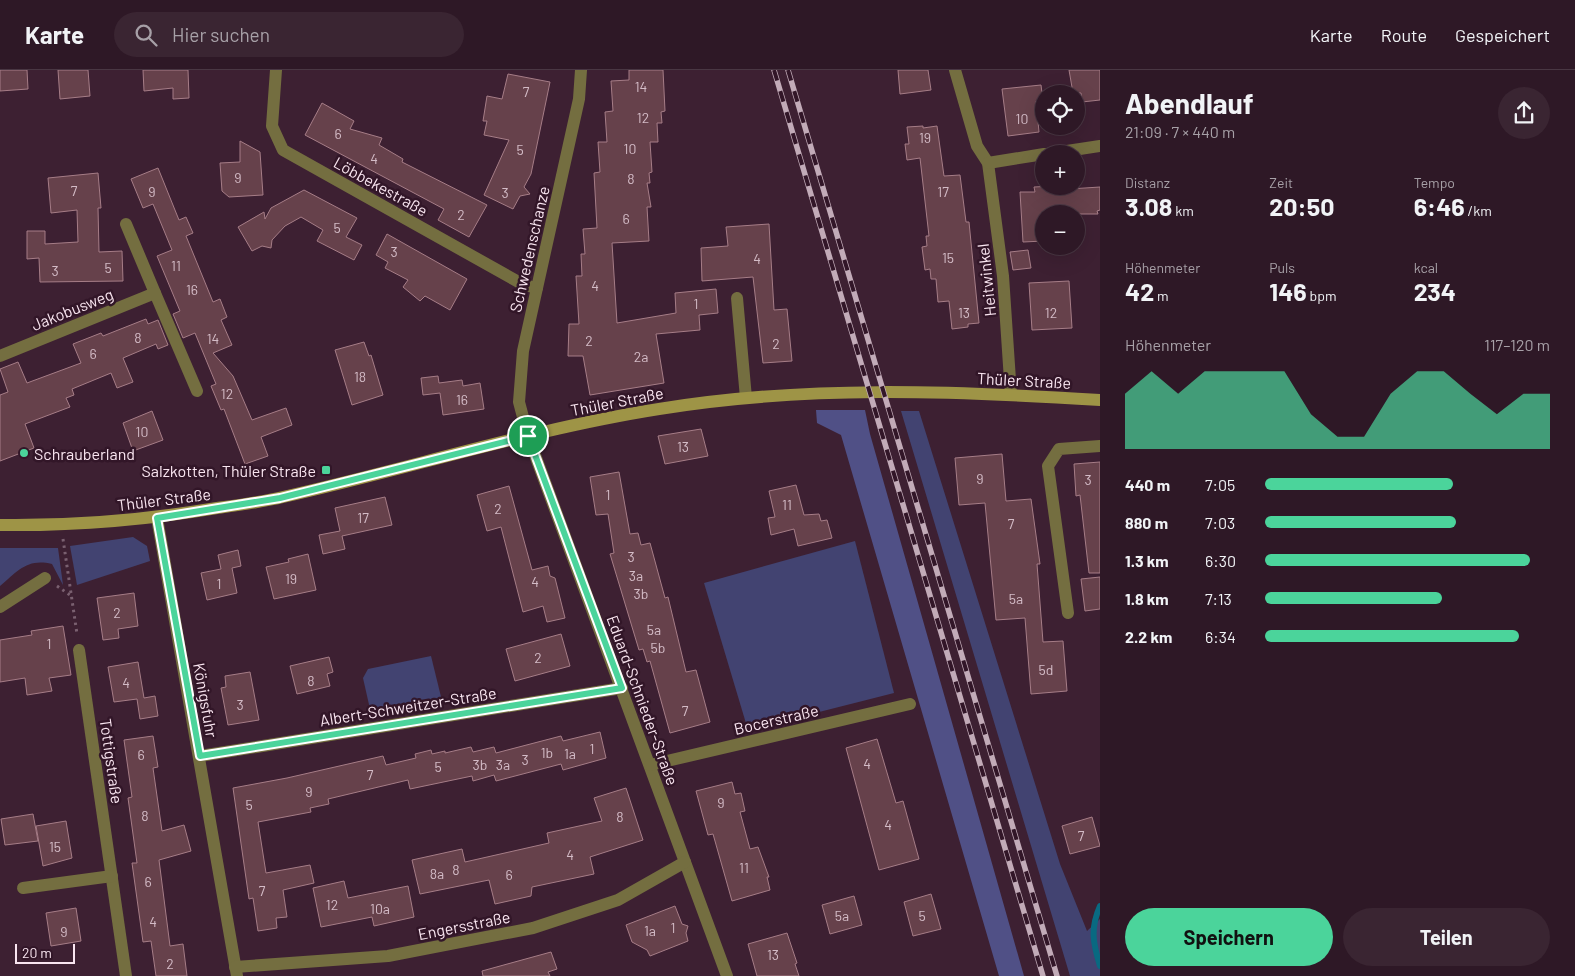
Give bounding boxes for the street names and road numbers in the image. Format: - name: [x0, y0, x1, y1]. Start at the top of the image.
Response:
- street label: Löbbekestraße: [331, 152, 431, 220]
- street label: Schwedenschanze: [505, 184, 553, 314]
- street label: Heitwinkel: [973, 243, 999, 317]
- street label: Jakobusweg: [28, 284, 116, 334]
- street label: Thüler Straße: [976, 368, 1072, 392]
- street label: Thüler Straße: [569, 383, 665, 419]
- street label: Thüler Straße: [116, 484, 212, 514]
- street label: Eduard-Schnieder-Straße: [603, 612, 683, 788]
- street label: Königsfuhr: [190, 661, 222, 739]
- street label: Albert-Schweitzer-Straße: [318, 683, 498, 729]
- street label: Bocerstraße: [732, 700, 820, 738]
- street label: Tottigstraße: [97, 717, 127, 805]
- street label: Engersstraße: [416, 907, 512, 943]

